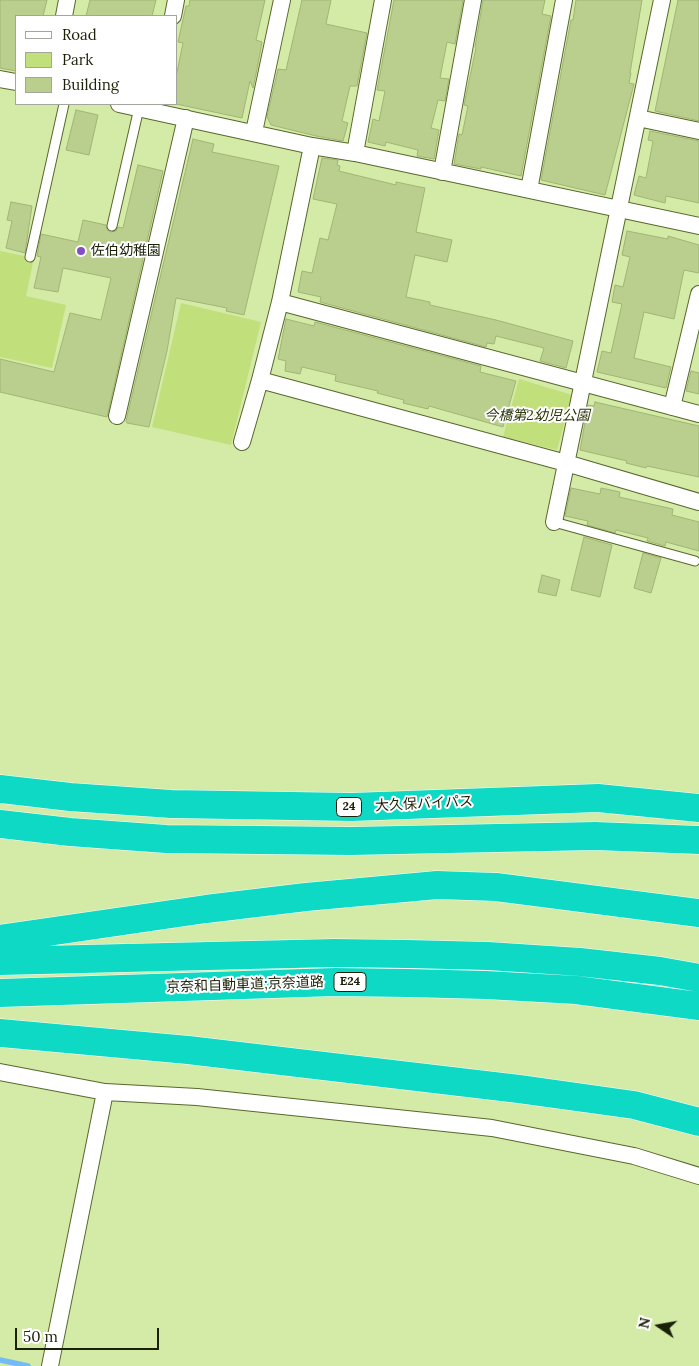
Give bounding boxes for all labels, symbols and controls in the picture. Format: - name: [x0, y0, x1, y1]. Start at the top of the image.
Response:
- legend: [15, 15, 178, 105]
- text: Road: [62, 25, 97, 44]
- text: Park: [62, 50, 93, 69]
- text: Building: [62, 75, 119, 94]
- place label: 佐伯幼稚園: [91, 243, 161, 259]
- marker: 佐伯幼稚園: [75, 245, 87, 257]
- park label: 今橋第2幼児公園: [484, 408, 590, 424]
- street label: 大久保バイパス: [375, 793, 473, 815]
- road number: 24: [336, 798, 362, 816]
- road number: E24: [334, 972, 366, 992]
- street label: 京奈和自動車道;京奈道路: [166, 974, 324, 996]
- north arrow: [634, 1301, 684, 1351]
- text: N: [634, 1316, 654, 1330]
- scale bar: [18, 1318, 161, 1350]
- text: 50 m: [23, 1327, 58, 1346]

